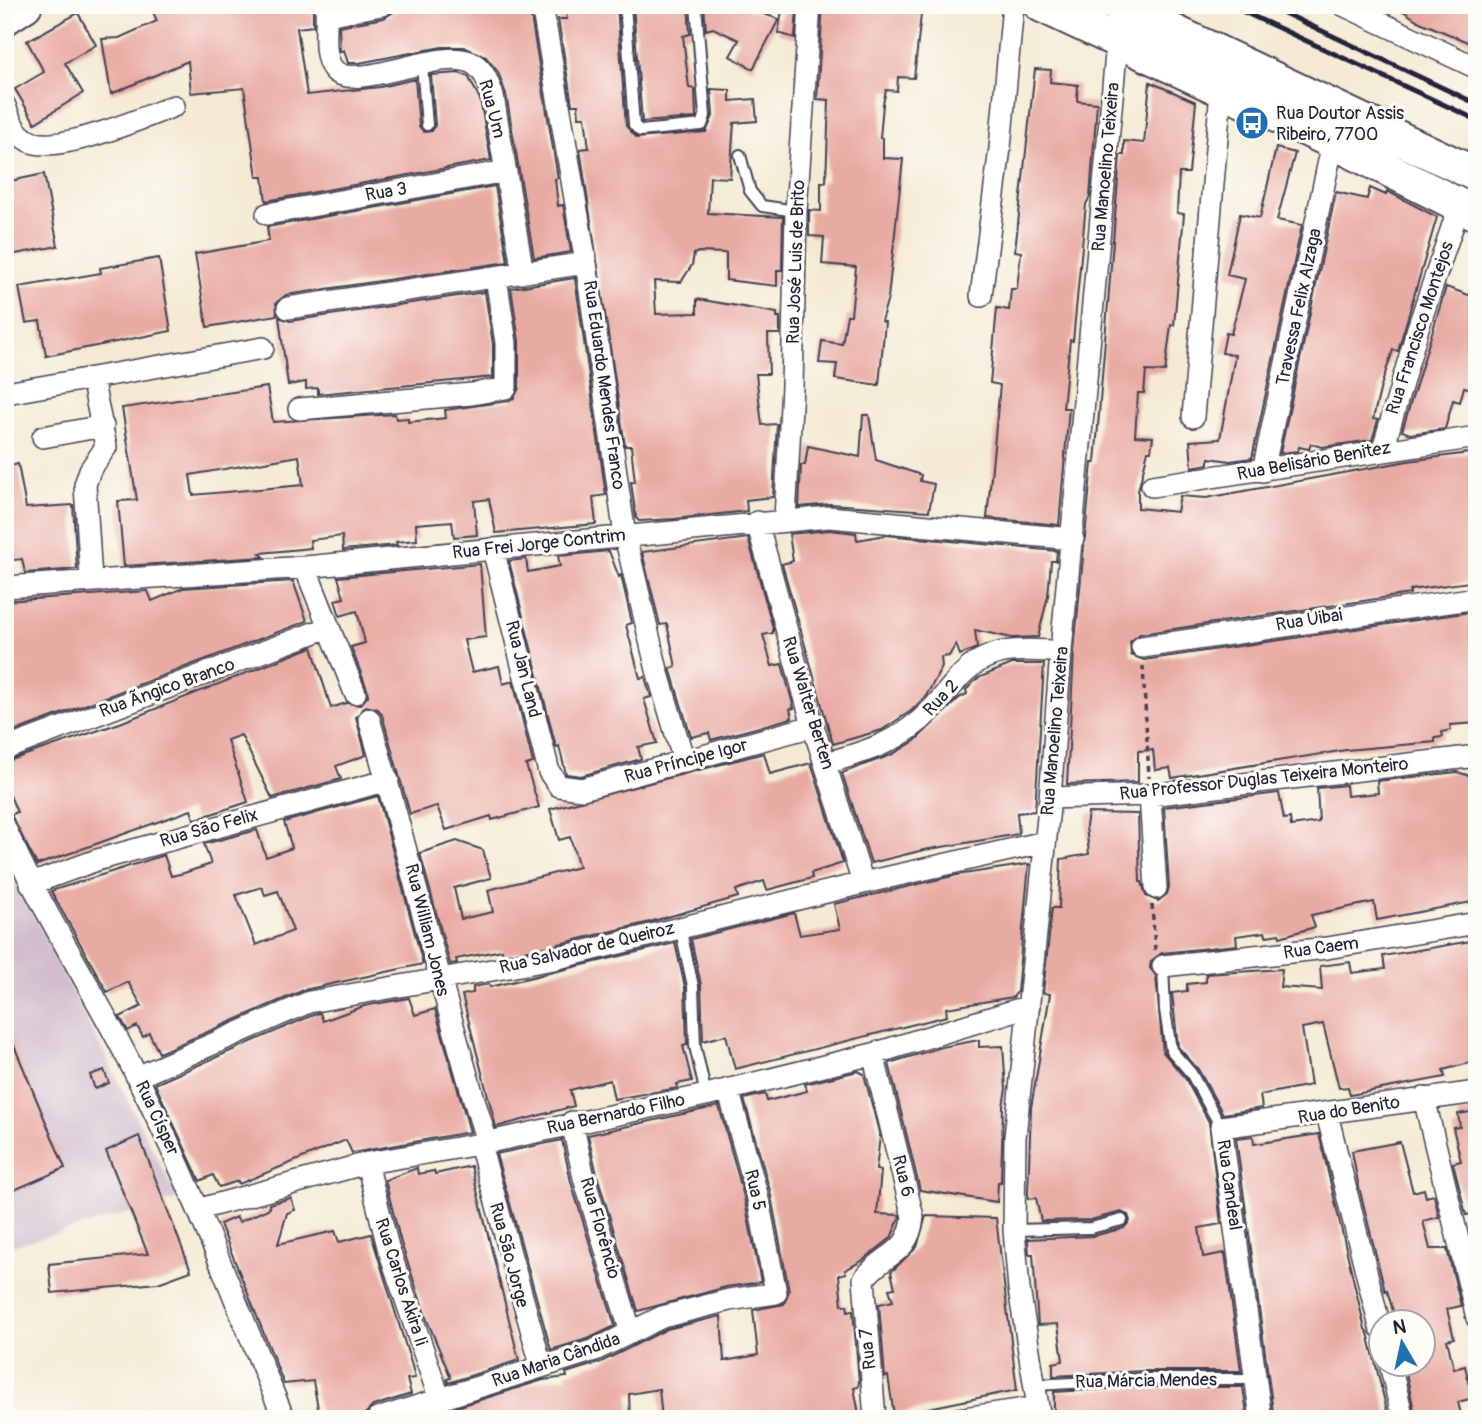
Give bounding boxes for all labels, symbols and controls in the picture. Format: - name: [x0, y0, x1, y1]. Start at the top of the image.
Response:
- street label: Rua Um: [473, 77, 511, 141]
- street label: Rua Manoelino Teixeira: [1087, 81, 1125, 253]
- place label: Rua Doutor Assis Ribeiro, 7700: [1276, 102, 1404, 146]
- bus stop icon: Rua Doutor Assis Ribeiro, 7700: [1233, 104, 1271, 142]
- street label: Rua 3: [363, 177, 409, 207]
- street label: Rua José Luis de Brito: [782, 179, 810, 345]
- street label: Travessa Felix Alzaga: [1271, 226, 1327, 388]
- street label: Rua Francisco Montejos: [1381, 239, 1459, 417]
- street label: Rua Eduardo Mendes Franco: [578, 279, 630, 491]
- street label: Rua Belisário Benitez: [1235, 436, 1393, 486]
- street label: Rua Frei Jorge Contrim: [451, 523, 627, 565]
- street label: Rua Uibai: [1274, 603, 1344, 637]
- street label: Rua Jan Land: [500, 618, 546, 720]
- street label: Rua Walter Berten: [777, 634, 839, 772]
- street label: Rua Manoelino Teixeira: [1036, 645, 1074, 817]
- street label: Rua Ãngico Branco: [96, 653, 238, 723]
- street label: Rua 2: [918, 675, 964, 721]
- street label: Rua Príncipe Igor: [622, 733, 751, 789]
- street label: Rua Professor Duglas Teixeira Monteiro: [1118, 752, 1410, 806]
- street label: Rua São Felix: [157, 803, 261, 853]
- street label: Rua William Jones: [399, 861, 455, 999]
- street label: Rua Salvador de Queiroz: [497, 917, 677, 979]
- street label: Rua Caem: [1282, 931, 1360, 965]
- street label: Rua Císper: [130, 1077, 185, 1160]
- street label: Rua Bernardo Filho: [545, 1088, 687, 1140]
- street label: Rua do Benito: [1296, 1091, 1402, 1129]
- street label: Rua Candeal: [1211, 1138, 1247, 1232]
- street label: Rua 6: [887, 1153, 919, 1199]
- street label: Rua 5: [739, 1167, 771, 1213]
- street label: Rua Florêncio: [575, 1174, 626, 1282]
- street label: Rua São Jorge: [484, 1200, 534, 1310]
- street label: Rua Carlos Akira Ii: [370, 1215, 432, 1349]
- north arrow: [1366, 1308, 1436, 1378]
- text: N: [1391, 1314, 1408, 1340]
- street label: Rua Maria Cândida: [489, 1327, 623, 1393]
- street label: Rua 7: [854, 1327, 882, 1371]
- street label: Rua Márcia Mendes: [1075, 1368, 1217, 1394]

